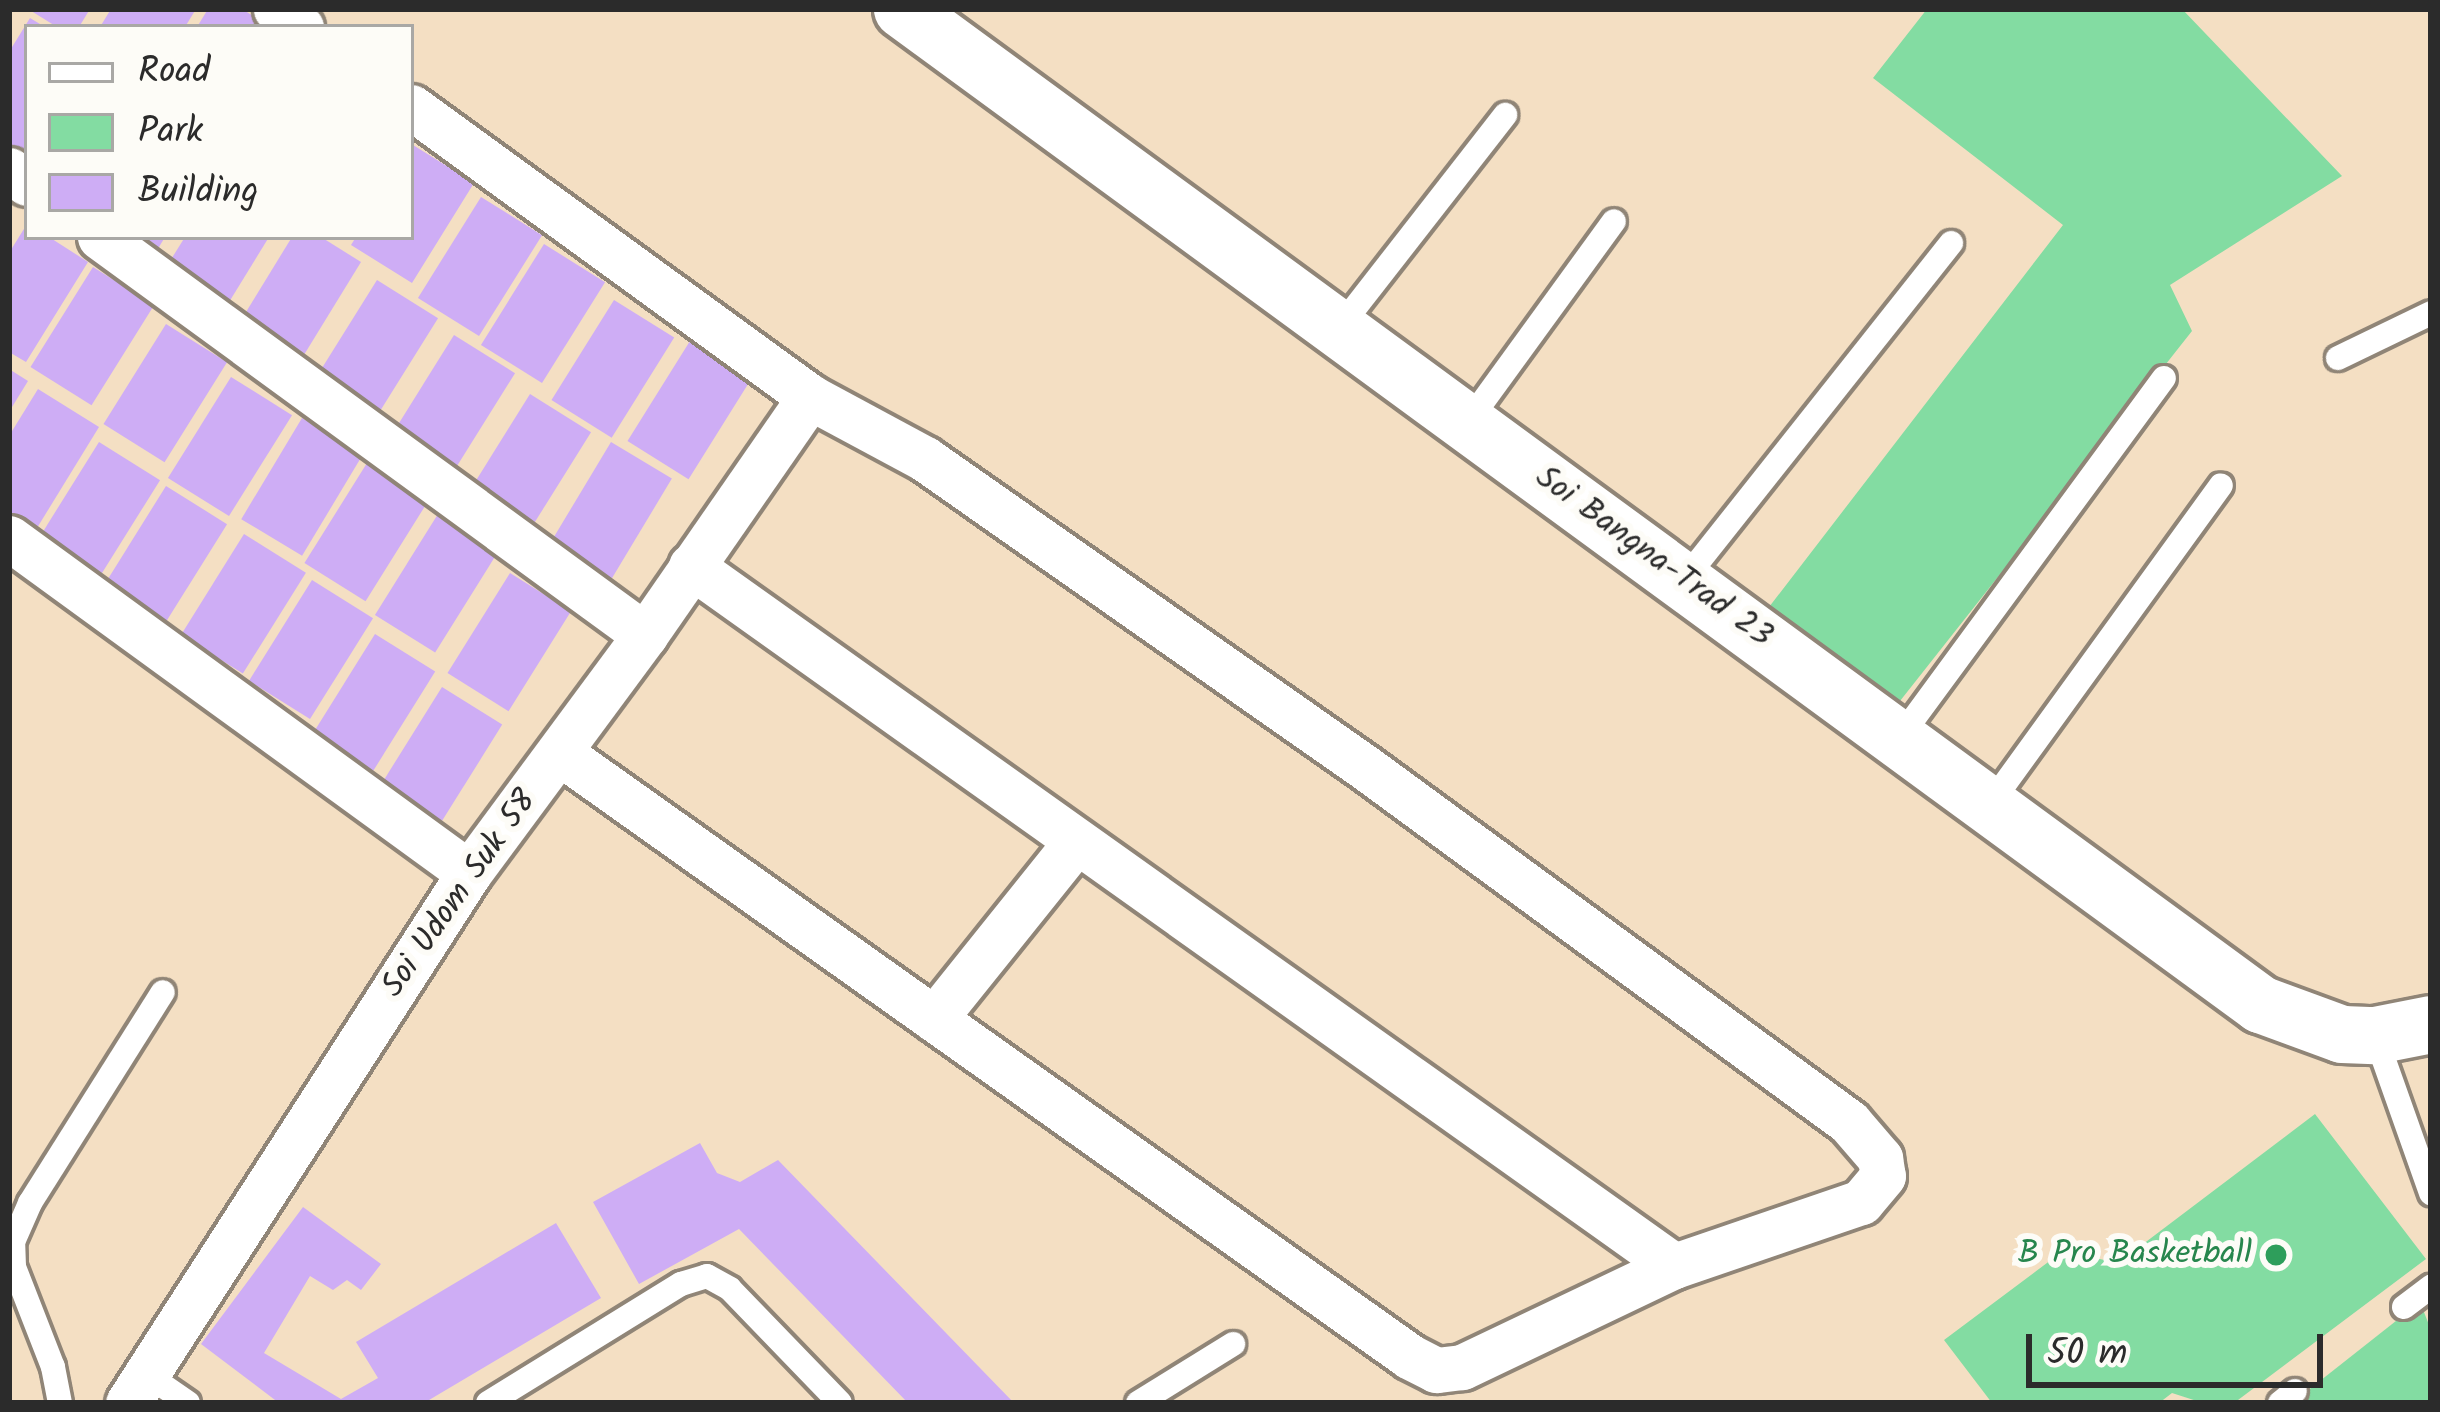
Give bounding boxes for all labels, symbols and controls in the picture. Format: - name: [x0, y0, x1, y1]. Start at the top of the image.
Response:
- legend: [24, 24, 414, 240]
- text: Road: [138, 44, 210, 101]
- text: Park: [138, 104, 203, 161]
- text: Building: [138, 164, 258, 221]
- street label: Soi Bangna-Trad 23: [1527, 459, 1779, 657]
- street label: Soi Udom Suk 58: [374, 783, 546, 1005]
- place label: B Pro Basketball: [2018, 1235, 2252, 1275]
- marker: B Pro Basketball: [2263, 1242, 2289, 1268]
- scale bar: [2032, 1310, 2329, 1384]
- text: 50 m: [2047, 1326, 2127, 1383]

